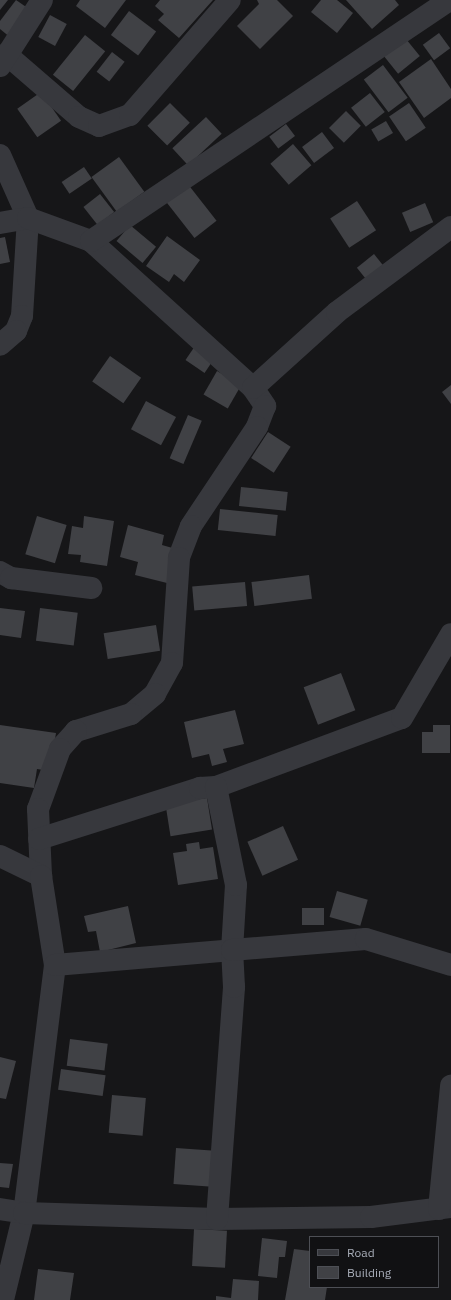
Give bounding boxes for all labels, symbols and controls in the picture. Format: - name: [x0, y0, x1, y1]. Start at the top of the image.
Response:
- legend: [309, 1236, 439, 1288]
- text: Road: [347, 1245, 375, 1260]
- text: Building: [347, 1265, 391, 1280]

